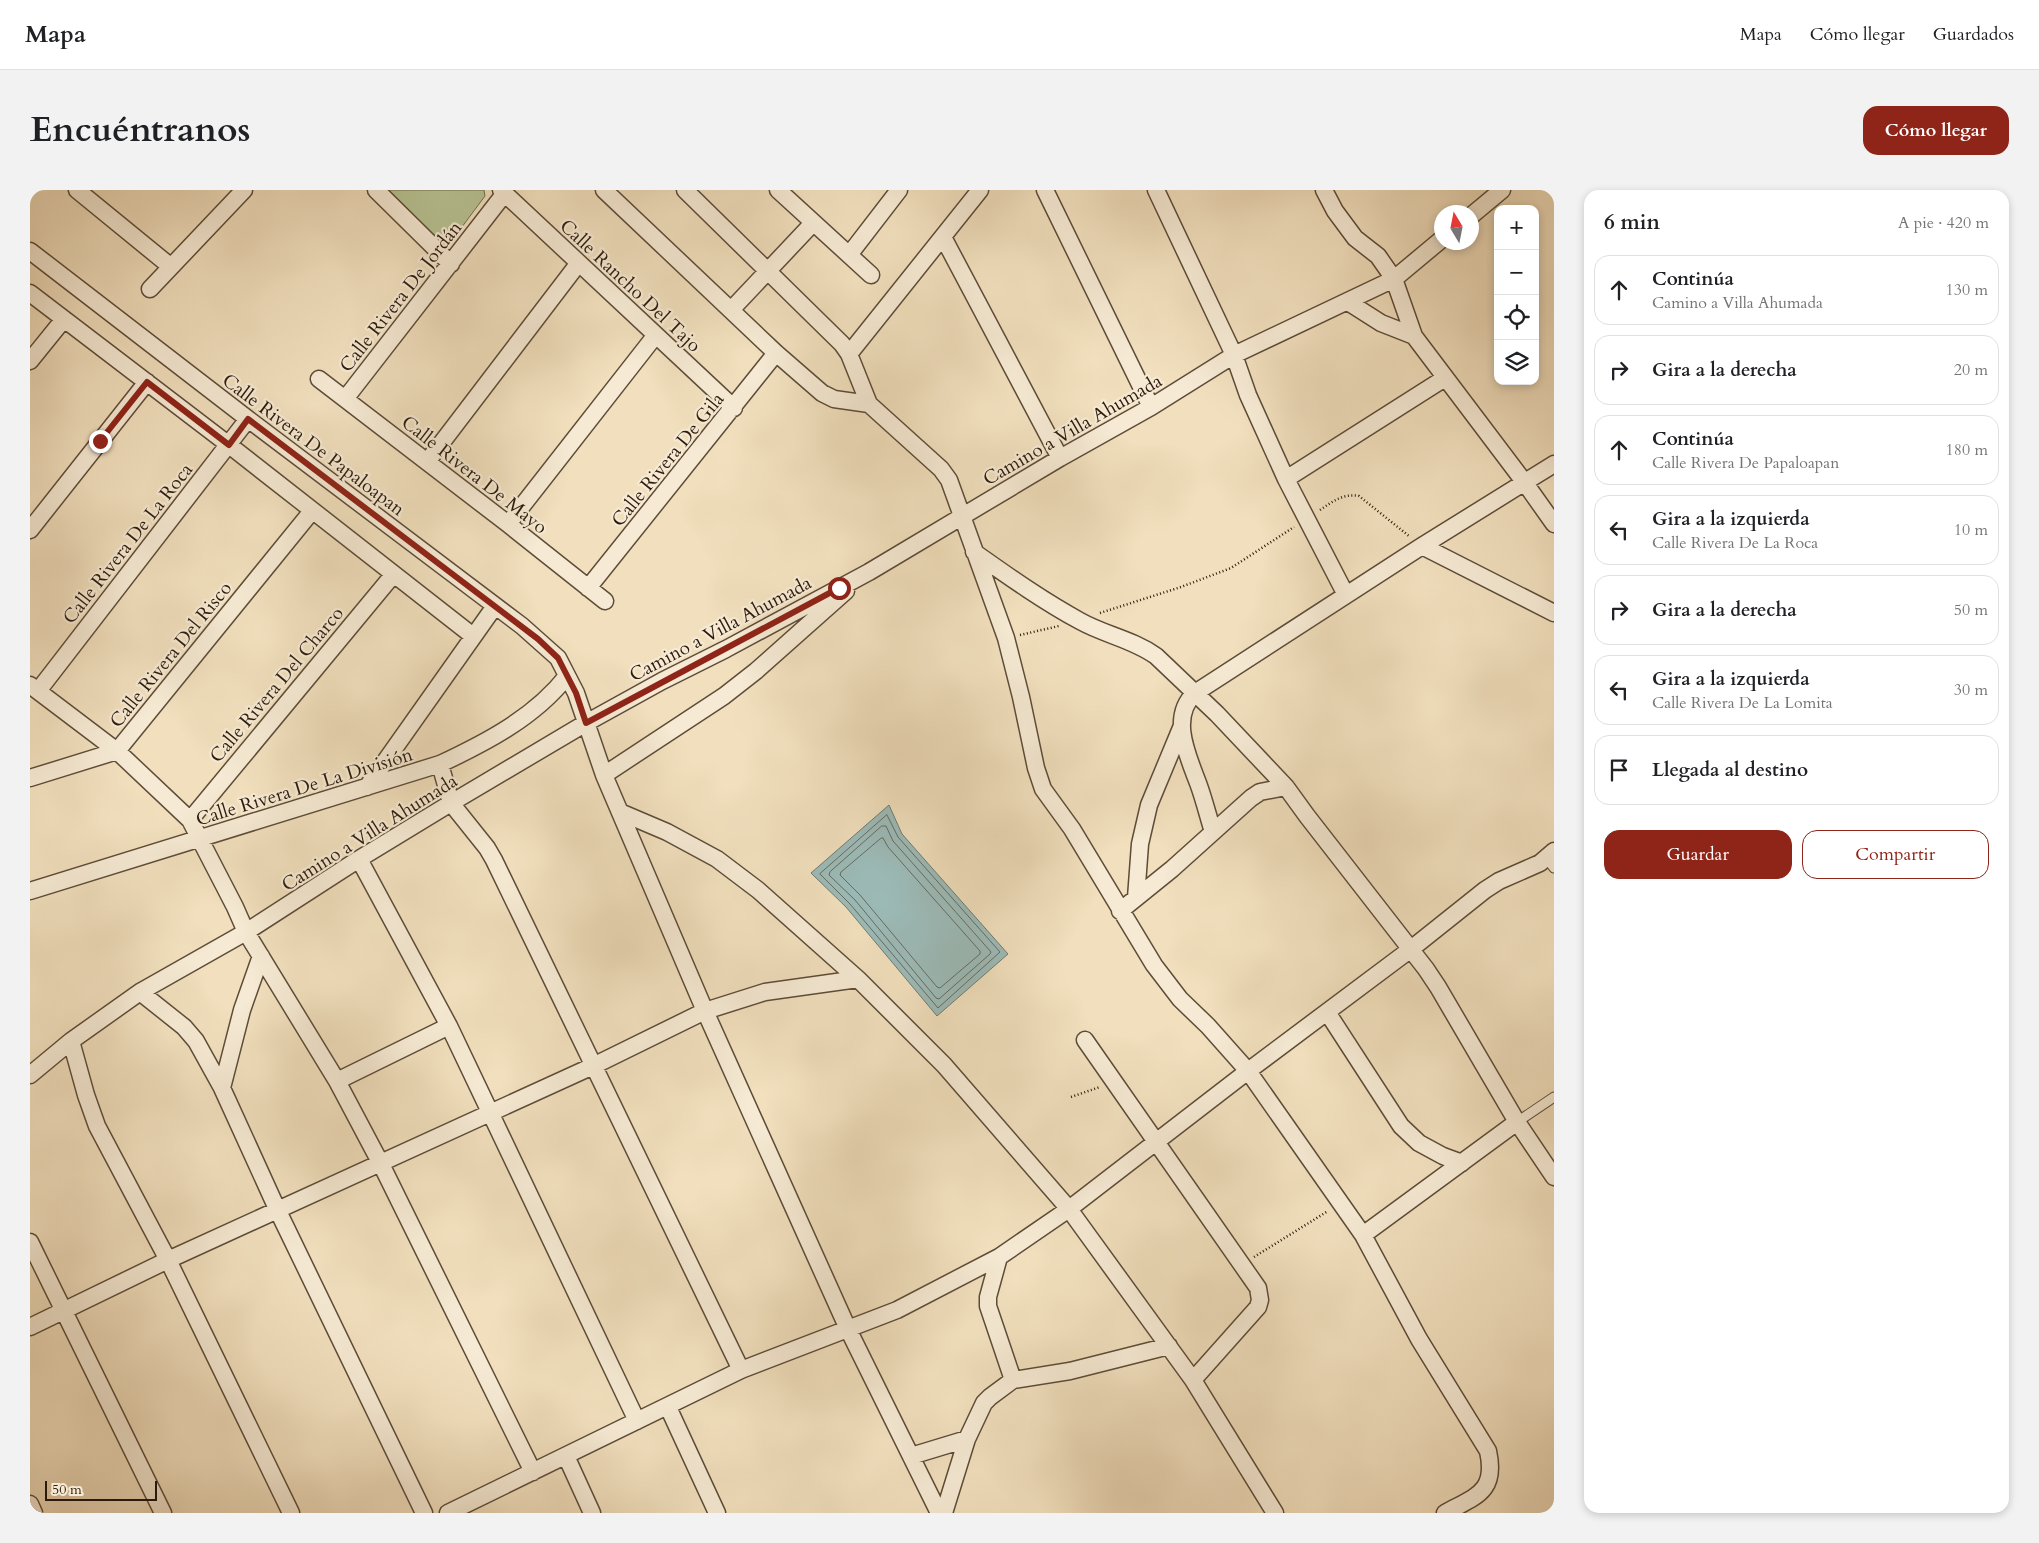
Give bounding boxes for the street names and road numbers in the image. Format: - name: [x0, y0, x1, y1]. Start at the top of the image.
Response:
- street label: Calle Rancho Del Tajo: [554, 213, 707, 358]
- street label: Calle Rivera De Jordán: [334, 216, 468, 378]
- street label: Calle Rivera De Papaloapan: [217, 367, 410, 522]
- street label: Camino a Villa Ahumada: [978, 368, 1167, 492]
- street label: Calle Rivera De Gila: [606, 387, 730, 532]
- street label: Calle Rivera De Mayo: [396, 410, 553, 540]
- street label: Calle Rivera De La Roca: [57, 458, 199, 629]
- street label: Camino a Villa Ahumada: [625, 570, 816, 688]
- street label: Calle Rivera Del Risco: [104, 576, 238, 733]
- street label: Calle Rivera Del Charco: [204, 601, 350, 768]
- street label: Calle Rivera De La División: [193, 741, 416, 832]
- street label: Camino a Villa Ahumada: [277, 768, 462, 898]

